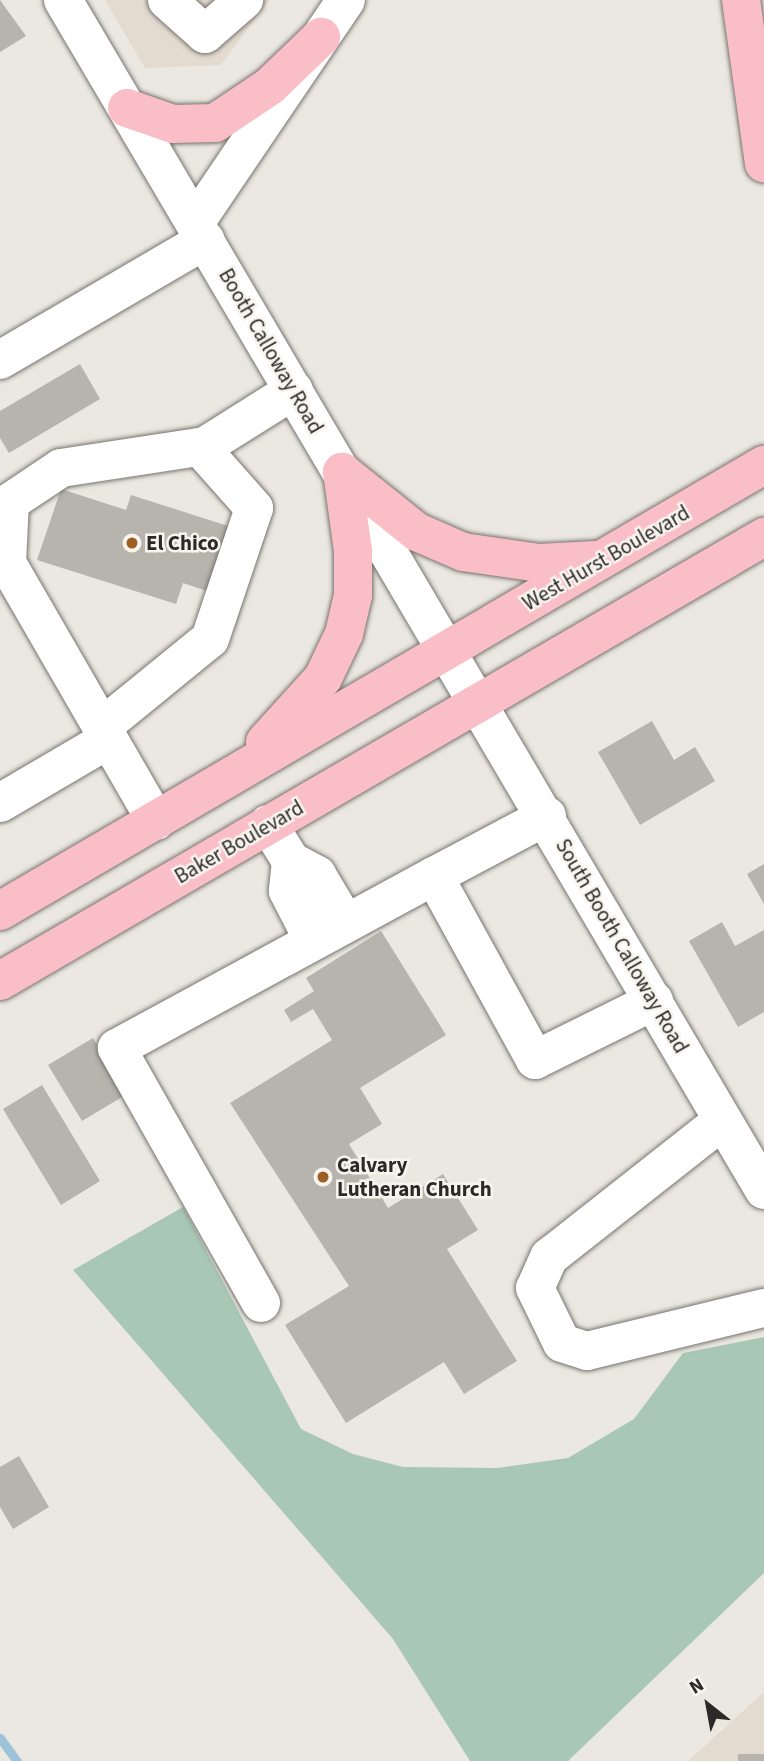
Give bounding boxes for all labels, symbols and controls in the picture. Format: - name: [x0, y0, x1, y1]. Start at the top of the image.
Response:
- street label: Booth Calloway Road: [213, 264, 329, 438]
- street label: West Hurst Boulevard: [518, 500, 694, 616]
- place label: El Chico: [146, 530, 219, 556]
- marker: El Chico: [124, 535, 140, 551]
- street label: Baker Boulevard: [170, 795, 308, 889]
- street label: South Booth Calloway Road: [550, 834, 694, 1058]
- place label: Calvary Lutheran Church: [337, 1152, 492, 1202]
- marker: Calvary Lutheran Church: [315, 1169, 331, 1185]
- north arrow: [673, 1670, 743, 1740]
- text: N: [685, 1672, 709, 1701]

